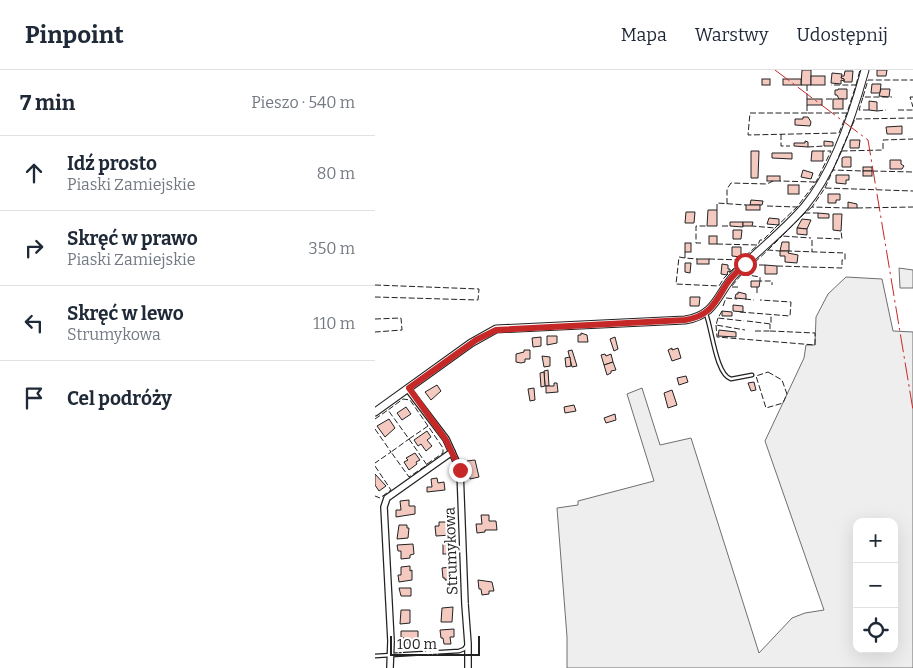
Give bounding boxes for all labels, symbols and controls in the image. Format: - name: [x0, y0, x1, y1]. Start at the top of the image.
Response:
- text: Pinpoint: [25, 21, 124, 49]
- text: Mapa: [621, 24, 667, 46]
- text: Warstwy: [695, 24, 769, 46]
- text: Udostępnij: [797, 24, 888, 46]
- text: 7 min: [20, 90, 75, 116]
- text: Pieszo · 540 m: [251, 93, 355, 112]
- text: Idź prosto: [67, 152, 157, 175]
- icon: ahead: [20, 159, 48, 187]
- text: 80 m: [317, 164, 355, 183]
- text: Piaski Zamiejskie: [67, 175, 196, 194]
- text: Skręć w prawo: [67, 227, 198, 250]
- icon: right: [20, 234, 48, 262]
- text: 350 m: [309, 239, 355, 258]
- text: Piaski Zamiejskie: [67, 250, 196, 269]
- route start: [734, 253, 757, 276]
- text: Skręć w lewo: [67, 302, 184, 325]
- icon: left: [20, 309, 48, 337]
- text: 110 m: [313, 314, 355, 333]
- text: Strumykowa: [67, 325, 161, 344]
- icon: arrive: [20, 384, 48, 412]
- text: Cel podróży: [67, 387, 172, 410]
- route end: [449, 459, 472, 482]
- street label: Strumykowa: [440, 507, 462, 595]
- map controls: [853, 518, 898, 653]
- button: +: [853, 518, 898, 563]
- button: −: [853, 563, 898, 608]
- button: locate: [853, 608, 898, 653]
- scale bar: [390, 633, 480, 656]
- text: 100 m: [397, 636, 437, 653]

